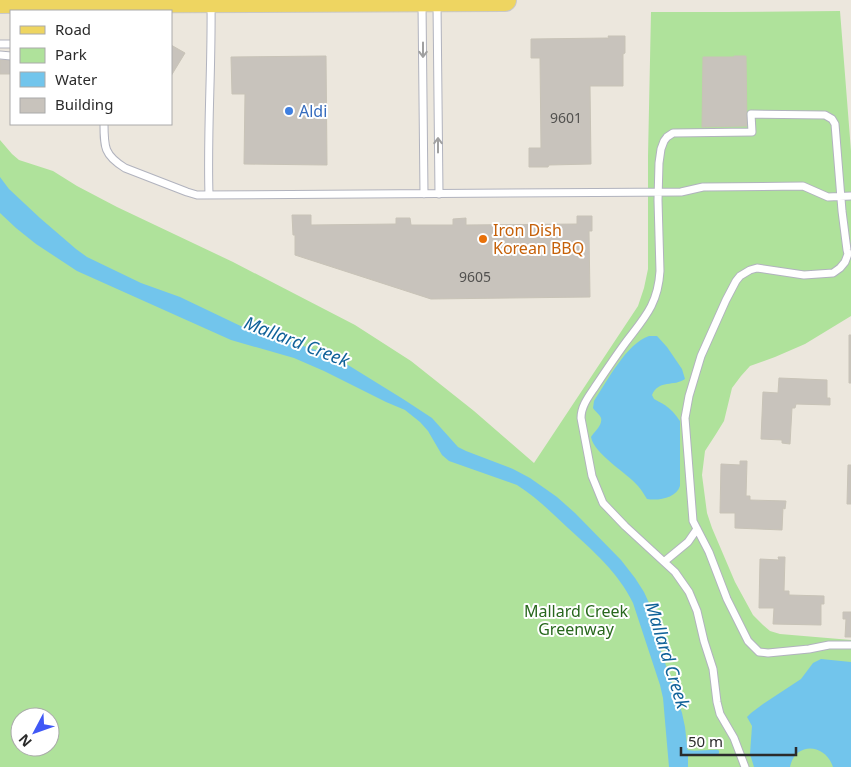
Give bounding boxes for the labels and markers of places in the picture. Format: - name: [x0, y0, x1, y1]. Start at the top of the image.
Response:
- place label: Aldi: [299, 100, 327, 122]
- marker: Aldi: [283, 105, 295, 117]
- place label: Iron Dish Korean BBQ: [493, 219, 584, 259]
- marker: Iron Dish Korean BBQ: [477, 233, 489, 245]

